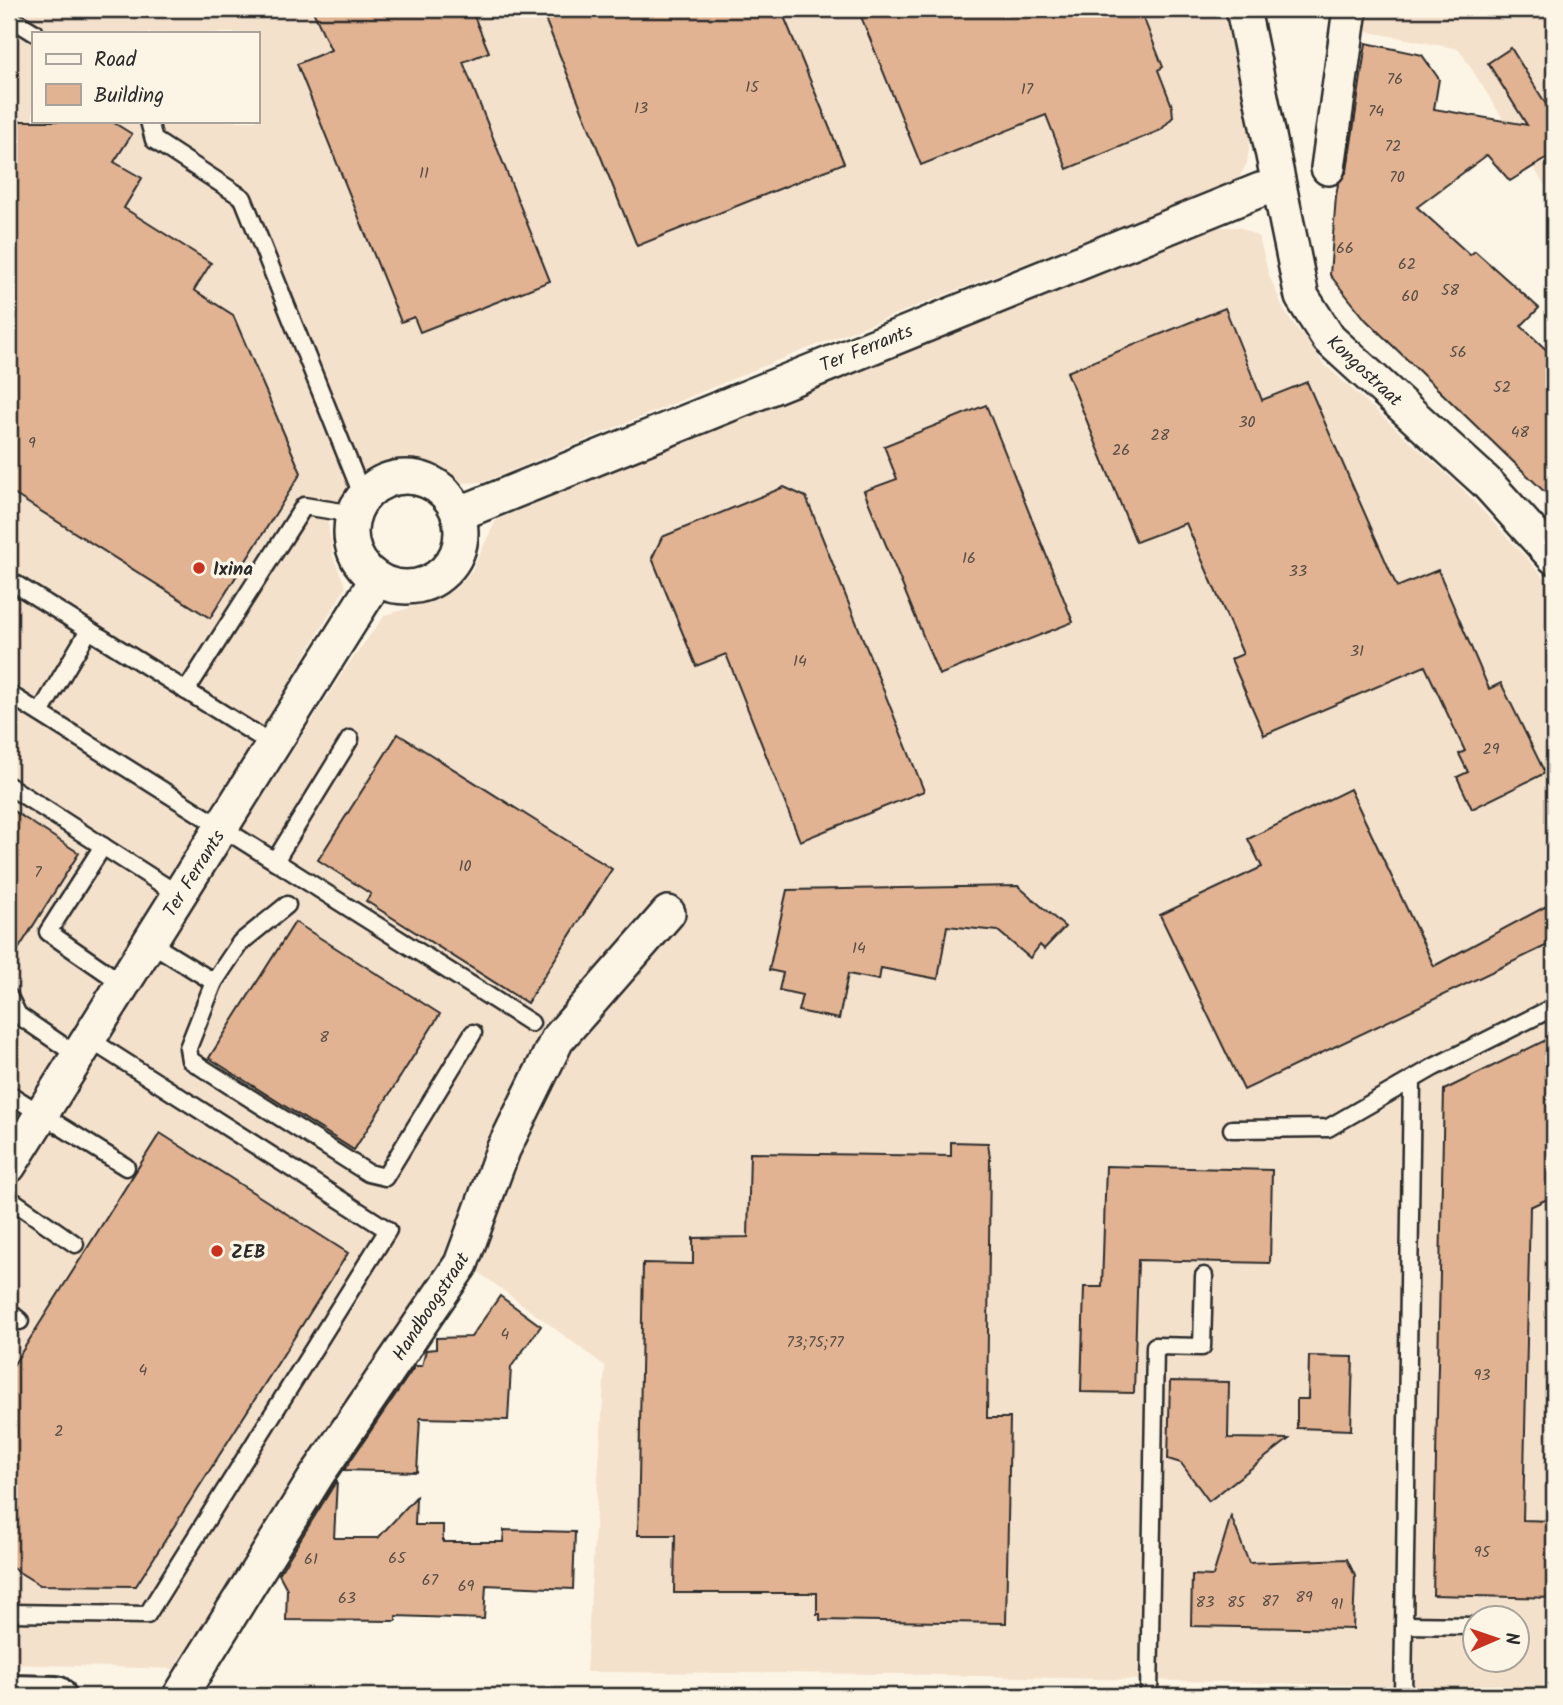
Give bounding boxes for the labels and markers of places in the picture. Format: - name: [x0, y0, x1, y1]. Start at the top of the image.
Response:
- place label: Ixina: [213, 555, 253, 585]
- marker: Ixina: [191, 560, 207, 576]
- place label: ZEB: [231, 1238, 266, 1268]
- marker: ZEB: [209, 1243, 225, 1259]

